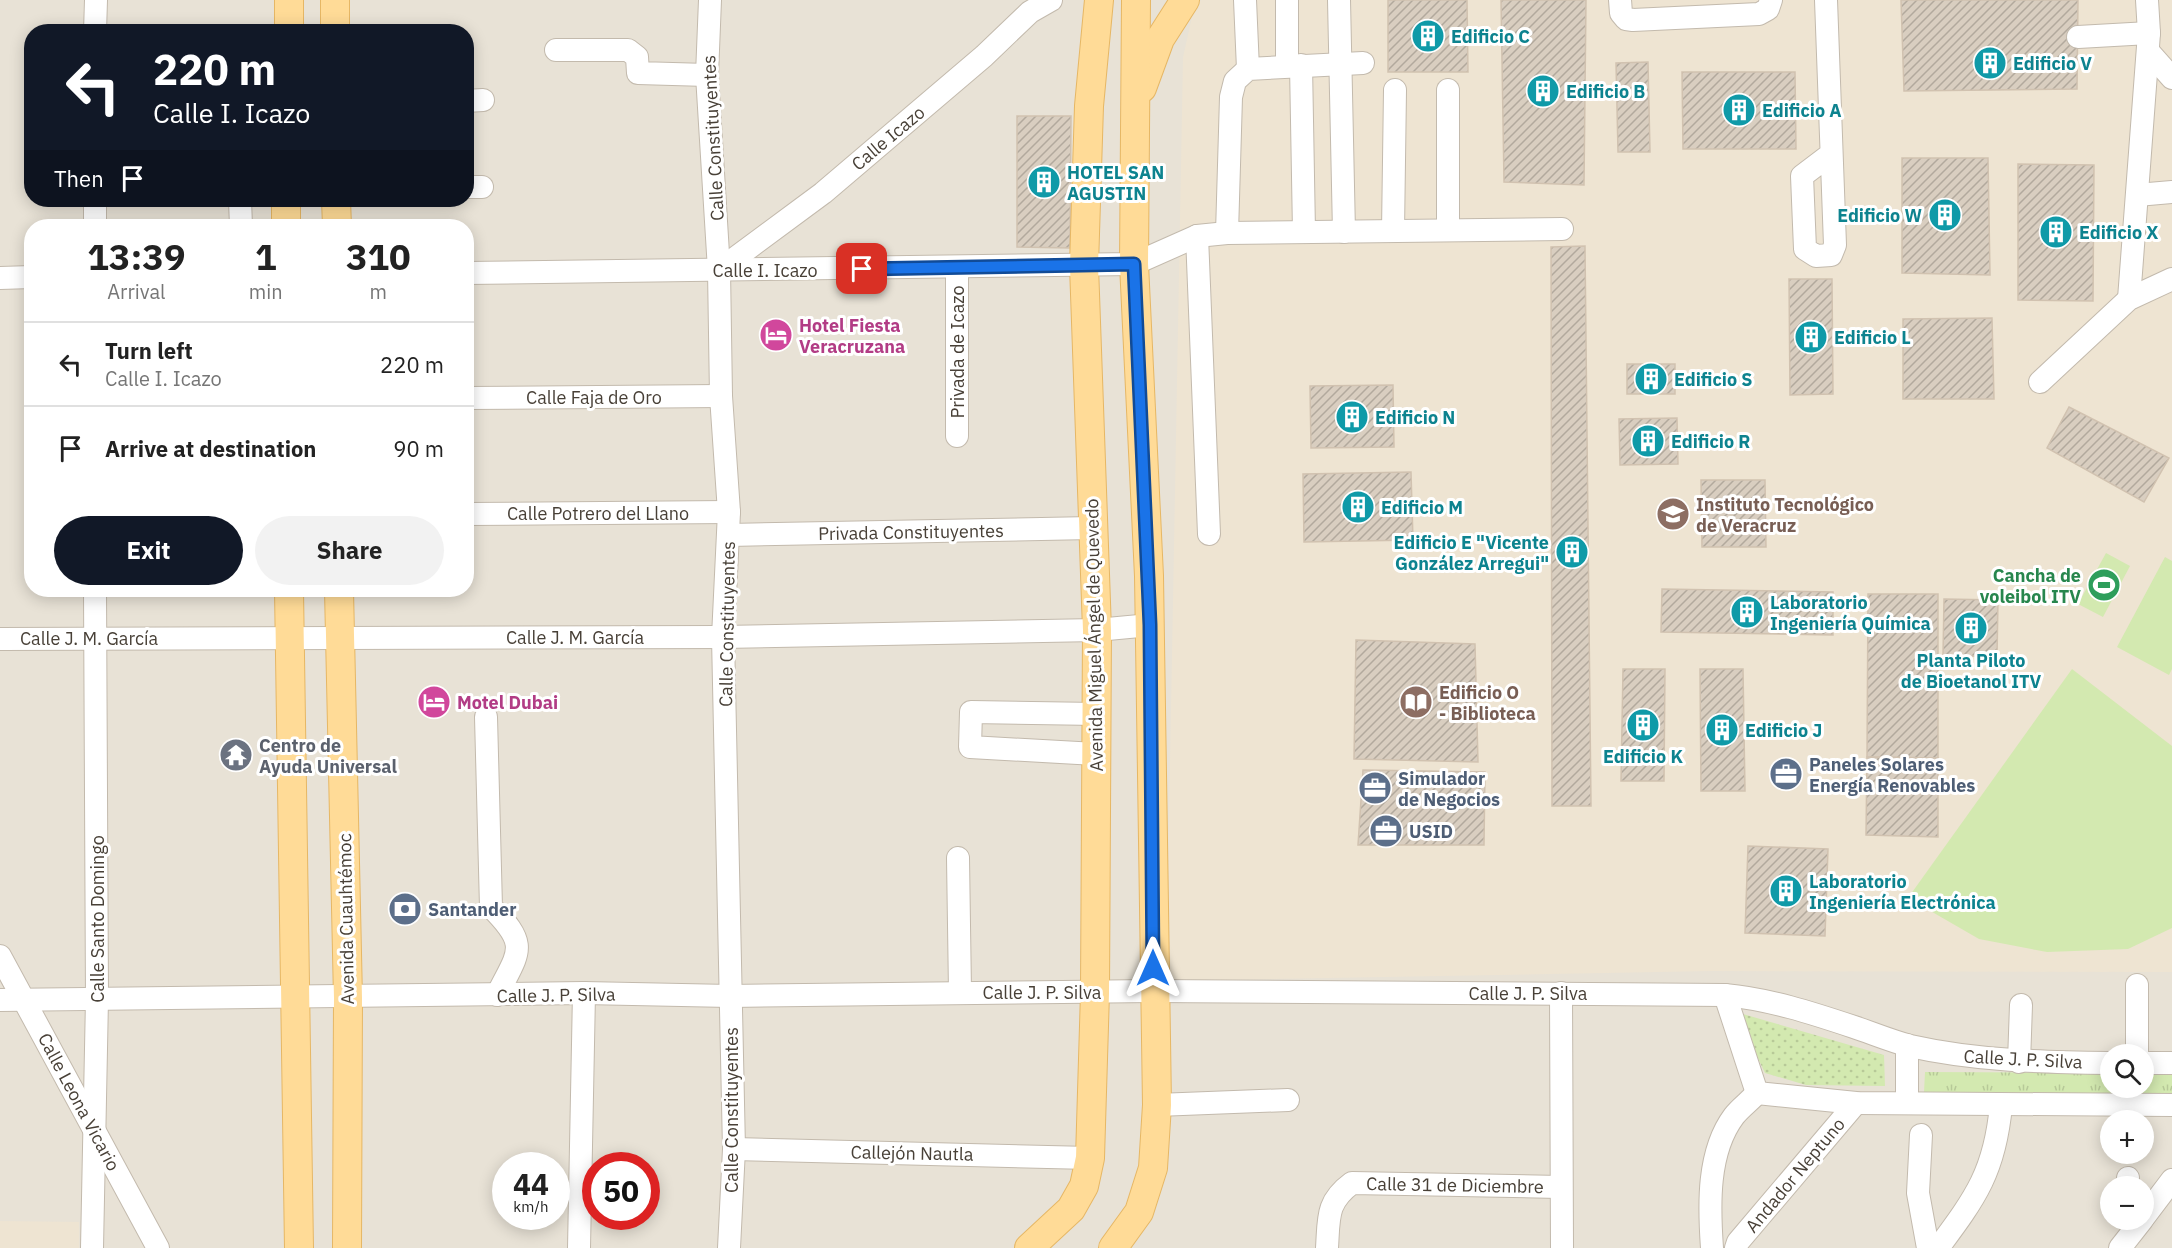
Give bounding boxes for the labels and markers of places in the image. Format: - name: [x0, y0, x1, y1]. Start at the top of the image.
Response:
- building icon: Edificio C: [1410, 18, 1446, 54]
- place label: Edificio C: [1451, 25, 1530, 48]
- building icon: Edificio V: [1972, 45, 2008, 81]
- place label: Edificio V: [2013, 52, 2092, 75]
- building icon: Edificio B: [1525, 73, 1561, 109]
- place label: Edificio B: [1566, 80, 1645, 103]
- building icon: Edificio A: [1721, 92, 1757, 128]
- place label: Edificio A: [1762, 99, 1842, 122]
- place label: HOTEL SAN AGUSTIN: [1067, 161, 1164, 205]
- building icon: HOTEL SAN AGUSTIN: [1026, 164, 1062, 200]
- building icon: Edificio W: [1927, 197, 1963, 233]
- place label: Edificio W: [1837, 204, 1922, 227]
- building icon: Edificio X: [2038, 214, 2074, 250]
- place label: Edificio X: [2079, 221, 2158, 244]
- pin: [836, 243, 887, 294]
- place label: Hotel Fiesta Veracruzana: [799, 314, 905, 358]
- hotel icon: Hotel Fiesta Veracruzana: [758, 317, 794, 353]
- building icon: Edificio L: [1793, 319, 1829, 355]
- place label: Edificio L: [1834, 326, 1911, 349]
- building icon: Edificio S: [1633, 361, 1669, 397]
- place label: Edificio S: [1674, 368, 1753, 391]
- building icon: Edificio N: [1334, 399, 1370, 435]
- place label: Edificio N: [1375, 406, 1455, 429]
- building icon: Edificio R: [1630, 423, 1666, 459]
- place label: Edificio R: [1671, 430, 1750, 453]
- building icon: Edificio M: [1340, 489, 1376, 525]
- place label: Instituto Tecnológico de Veracruz: [1696, 493, 1874, 537]
- place label: Edificio M: [1381, 496, 1463, 519]
- school or university icon: Instituto Tecnológico de Veracruz: [1655, 496, 1691, 532]
- place label: Edificio E "Vicente González Arregui": [1394, 531, 1549, 575]
- building icon: Edificio E "Vicente González Arregui": [1554, 534, 1590, 570]
- place label: Cancha de voleibol ITV: [1980, 564, 2081, 608]
- sports icon: Cancha de voleibol ITV: [2086, 567, 2122, 603]
- place label: Laboratorio Ingeniería Química: [1770, 591, 1931, 635]
- building icon: Laboratorio Ingeniería Química: [1729, 594, 1765, 630]
- building icon: Planta Piloto de Bioetanol ITV: [1953, 610, 1989, 646]
- place label: Planta Piloto de Bioetanol ITV: [1901, 649, 2042, 693]
- place label: Edificio O - Biblioteca: [1439, 681, 1536, 725]
- hotel icon: Motel Dubai: [416, 684, 452, 720]
- library icon: Edificio O - Biblioteca: [1398, 684, 1434, 720]
- place label: Motel Dubai: [457, 691, 558, 714]
- building icon: Edificio K: [1625, 707, 1661, 743]
- building icon: Edificio J: [1704, 712, 1740, 748]
- place label: Edificio J: [1745, 719, 1822, 742]
- place label: Centro de Ayuda Universal: [259, 734, 397, 778]
- temple icon: Centro de Ayuda Universal: [218, 737, 254, 773]
- place label: Edificio K: [1603, 745, 1683, 768]
- place label: Paneles Solares Energía Renovables: [1809, 753, 1975, 797]
- office icon: Paneles Solares Energía Renovables: [1768, 756, 1804, 792]
- place label: Simulador de Negocios: [1398, 767, 1500, 811]
- office icon: Simulador de Negocios: [1357, 770, 1393, 806]
- office icon: USID: [1368, 813, 1404, 849]
- place label: USID: [1409, 820, 1453, 843]
- place label: Laboratorio Ingeniería Electrónica: [1809, 870, 1996, 914]
- building icon: Laboratorio Ingeniería Electrónica: [1768, 873, 1804, 909]
- bank icon: Santander: [387, 891, 423, 927]
- place label: Santander: [428, 898, 516, 921]

